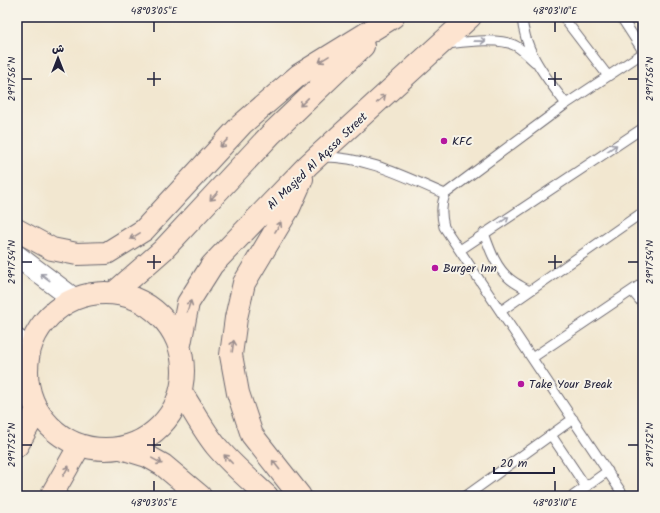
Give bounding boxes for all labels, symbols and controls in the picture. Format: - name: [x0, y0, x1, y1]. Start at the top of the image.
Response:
- text: 48°03'05"E: [131, 3, 178, 19]
- text: 48°03'10"E: [533, 3, 578, 19]
- one-way arrow: [473, 37, 486, 45]
- north arrow: [38, 38, 78, 78]
- text: ش: [52, 40, 64, 58]
- one-way arrow: [318, 56, 330, 64]
- text: 29°17'56"N: [4, 57, 20, 101]
- text: 29°17'56"N: [642, 57, 658, 101]
- one-way arrow: [376, 95, 386, 104]
- one-way arrow: [299, 97, 309, 107]
- street label: Al Masjed Al Aqssa Street: [263, 108, 372, 215]
- place label: KFC: [452, 132, 473, 151]
- marker: KFC: [439, 136, 449, 146]
- one-way arrow: [220, 137, 229, 148]
- one-way arrow: [606, 144, 618, 152]
- one-way arrow: [210, 190, 219, 200]
- one-way arrow: [498, 216, 509, 224]
- one-way arrow: [274, 222, 282, 233]
- one-way arrow: [130, 232, 141, 240]
- text: 29°17'54"N: [4, 240, 20, 284]
- text: 29°17'54"N: [642, 240, 658, 284]
- place label: Burger Inn: [443, 259, 497, 278]
- marker: Burger Inn: [430, 263, 440, 273]
- one-way arrow: [40, 273, 51, 281]
- one-way arrow: [185, 301, 193, 313]
- one-way arrow: [229, 340, 237, 353]
- place label: Take Your Break: [529, 375, 612, 394]
- marker: Take Your Break: [516, 379, 526, 389]
- text: 29°17'52"N: [4, 423, 20, 467]
- text: 29°17'52"N: [642, 423, 658, 467]
- scale bar: [494, 449, 554, 475]
- one-way arrow: [224, 454, 233, 464]
- text: 20 m: [500, 454, 528, 473]
- one-way arrow: [151, 458, 163, 466]
- one-way arrow: [271, 460, 280, 471]
- one-way arrow: [62, 465, 70, 477]
- text: 48°03'05"E: [131, 495, 178, 511]
- text: 48°03'10"E: [533, 495, 578, 511]

